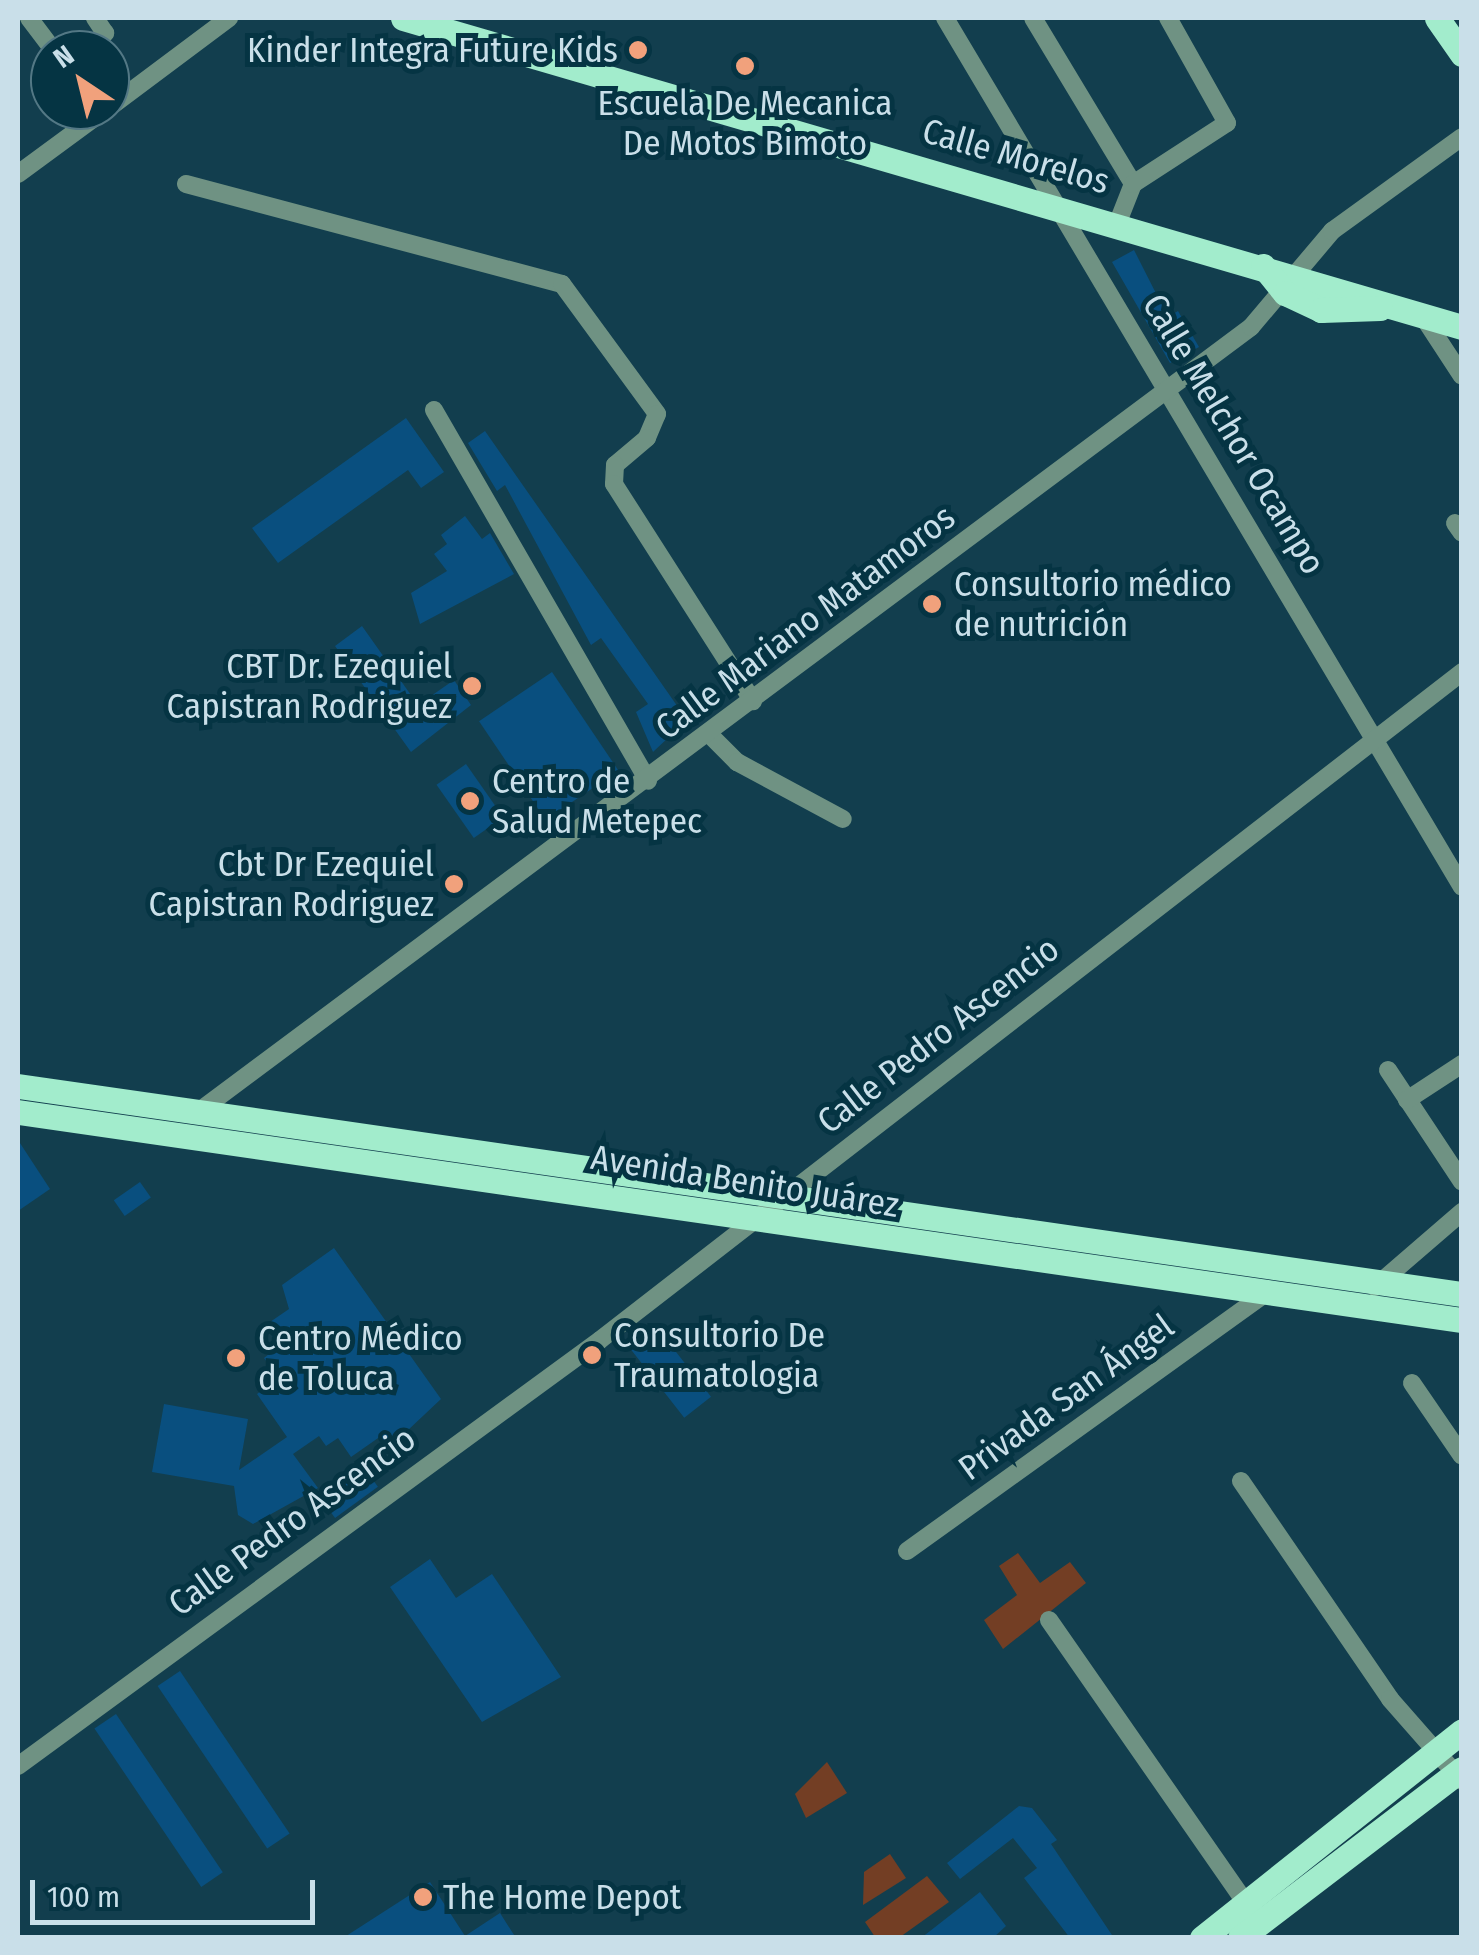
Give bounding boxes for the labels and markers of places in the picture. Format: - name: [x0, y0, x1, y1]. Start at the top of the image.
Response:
- place label: Kinder Integra Future Kids: [247, 29, 618, 71]
- marker: Kinder Integra Future Kids: [627, 39, 649, 61]
- marker: Escuela De Mecanica De Motos Bimoto: [734, 55, 756, 77]
- place label: Escuela De Mecanica De Motos Bimoto: [598, 82, 892, 164]
- place label: Consultorio médico de nutrición: [954, 563, 1232, 645]
- marker: Consultorio médico de nutrición: [919, 591, 945, 617]
- place label: CBT Dr. Ezequiel Capistran Rodriguez: [167, 645, 452, 727]
- marker: CBT Dr. Ezequiel Capistran Rodriguez: [461, 675, 483, 697]
- place label: Centro de Salud Metepec: [492, 760, 702, 842]
- marker: Centro de Salud Metepec: [457, 788, 483, 814]
- place label: Cbt Dr Ezequiel Capistran Rodriguez: [149, 843, 434, 925]
- marker: Cbt Dr Ezequiel Capistran Rodriguez: [443, 873, 465, 895]
- place label: Consultorio De Traumatologia: [614, 1314, 825, 1396]
- place label: Centro Médico de Toluca: [258, 1317, 463, 1399]
- marker: Consultorio De Traumatologia: [579, 1342, 605, 1368]
- marker: Centro Médico de Toluca: [223, 1345, 249, 1371]
- place label: The Home Depot: [443, 1876, 681, 1918]
- marker: The Home Depot: [412, 1886, 434, 1908]

